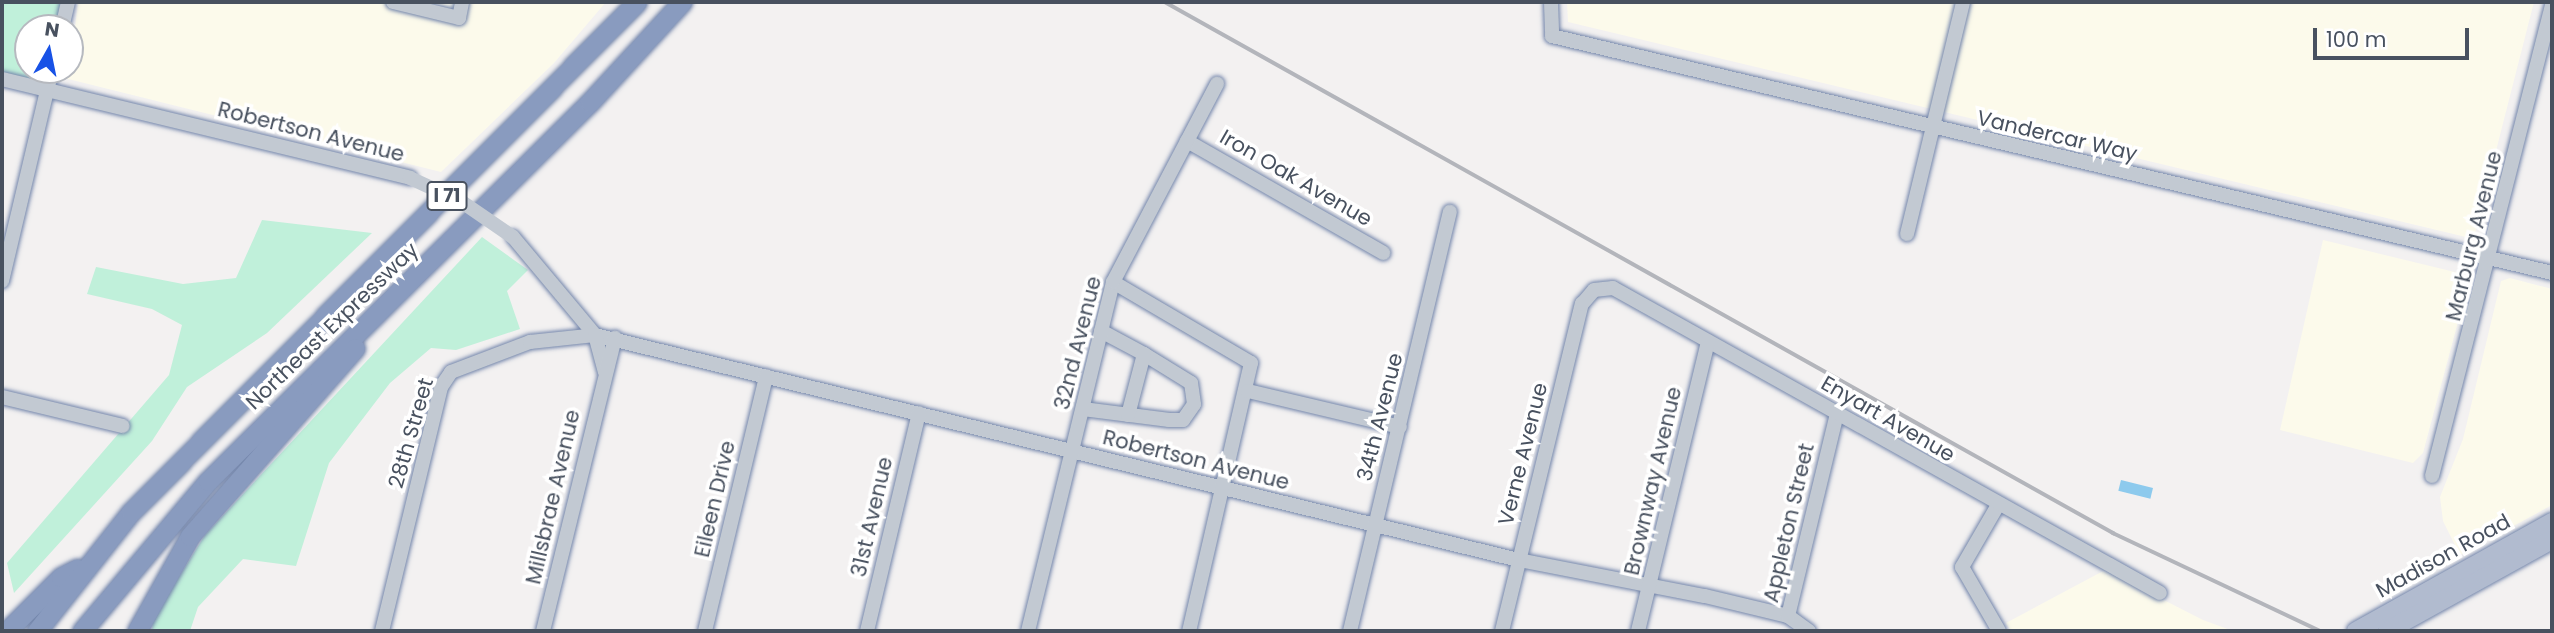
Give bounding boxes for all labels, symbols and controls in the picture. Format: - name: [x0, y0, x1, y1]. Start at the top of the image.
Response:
- north arrow: [14, 14, 84, 84]
- scale bar: [2316, 14, 2472, 58]
- text: N: [43, 15, 61, 44]
- text: 100 m: [2326, 25, 2386, 54]
- street label: Robertson Avenue: [215, 97, 407, 167]
- street label: Vandercar Way: [1974, 105, 2140, 167]
- street label: Iron Oak Avenue: [1215, 124, 1377, 232]
- street label: Marburg Avenue: [2441, 148, 2507, 324]
- road number: I 71: [426, 180, 468, 212]
- street label: Northeast Expressway: [241, 237, 423, 415]
- street label: 32nd Avenue: [1049, 274, 1107, 412]
- street label: 34th Avenue: [1352, 350, 1408, 484]
- street label: Enyart Avenue: [1817, 371, 1959, 467]
- street label: 28th Street: [383, 375, 439, 491]
- street label: Verne Avenue: [1493, 380, 1553, 528]
- street label: Brownway Avenue: [1619, 384, 1687, 578]
- street label: Millsbrae Avenue: [521, 407, 585, 587]
- street label: Robertson Avenue: [1100, 425, 1292, 495]
- street label: Eileen Drive: [689, 438, 741, 560]
- street label: Appleton Street: [1758, 441, 1820, 605]
- street label: 31st Avenue: [846, 455, 898, 579]
- street label: Madison Road: [2371, 509, 2515, 603]

